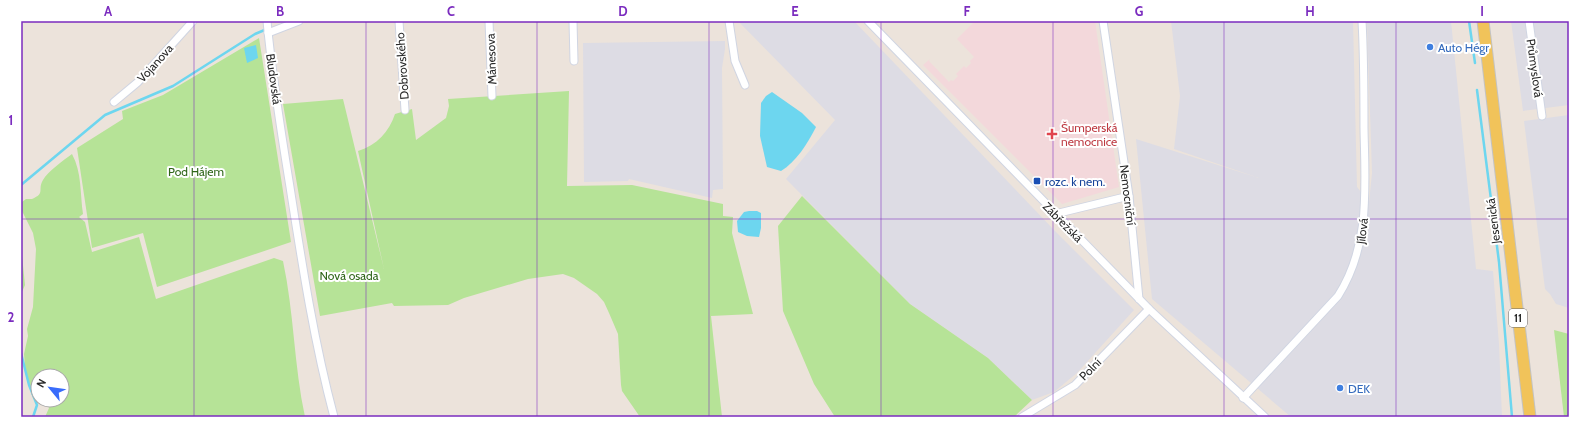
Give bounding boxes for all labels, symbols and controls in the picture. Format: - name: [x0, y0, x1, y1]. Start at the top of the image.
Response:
- text: A: [104, 3, 113, 19]
- text: B: [276, 3, 284, 19]
- text: C: [447, 3, 455, 19]
- text: D: [618, 3, 628, 19]
- text: E: [791, 3, 799, 19]
- text: F: [964, 3, 971, 19]
- text: G: [1135, 3, 1144, 19]
- text: H: [1305, 3, 1315, 19]
- text: I: [1480, 3, 1484, 19]
- street label: Dobrovského: [392, 32, 412, 100]
- street label: Mánesova: [483, 33, 499, 85]
- street label: Průmyslová: [1523, 38, 1547, 99]
- place label: Auto Hégr: [1438, 40, 1489, 55]
- street label: Vojanova: [134, 41, 176, 85]
- marker: Auto Hégr: [1425, 42, 1435, 52]
- street label: Bludovská: [263, 53, 285, 106]
- text: 1: [9, 112, 13, 128]
- place label: Šumperská nemocnice: [1061, 120, 1118, 149]
- marker: Šumperská nemocnice: [1046, 128, 1058, 140]
- park label: Pod Hájem: [168, 164, 224, 179]
- street label: Nemocniční: [1117, 164, 1139, 227]
- place label: rozc. k nem.: [1045, 174, 1105, 189]
- marker: rozc. k nem.: [1032, 176, 1042, 186]
- street label: Jesenická: [1483, 197, 1503, 246]
- street label: Zábřežská: [1040, 199, 1086, 245]
- street label: Jílová: [1353, 217, 1371, 246]
- park label: Nová osada: [320, 268, 379, 283]
- text: 2: [8, 309, 15, 325]
- road number: 11: [1509, 309, 1527, 327]
- street label: Polní: [1076, 354, 1105, 383]
- north arrow: [30, 368, 70, 408]
- text: N: [33, 376, 49, 390]
- place label: DEK: [1348, 381, 1370, 396]
- marker: DEK: [1335, 383, 1345, 393]

